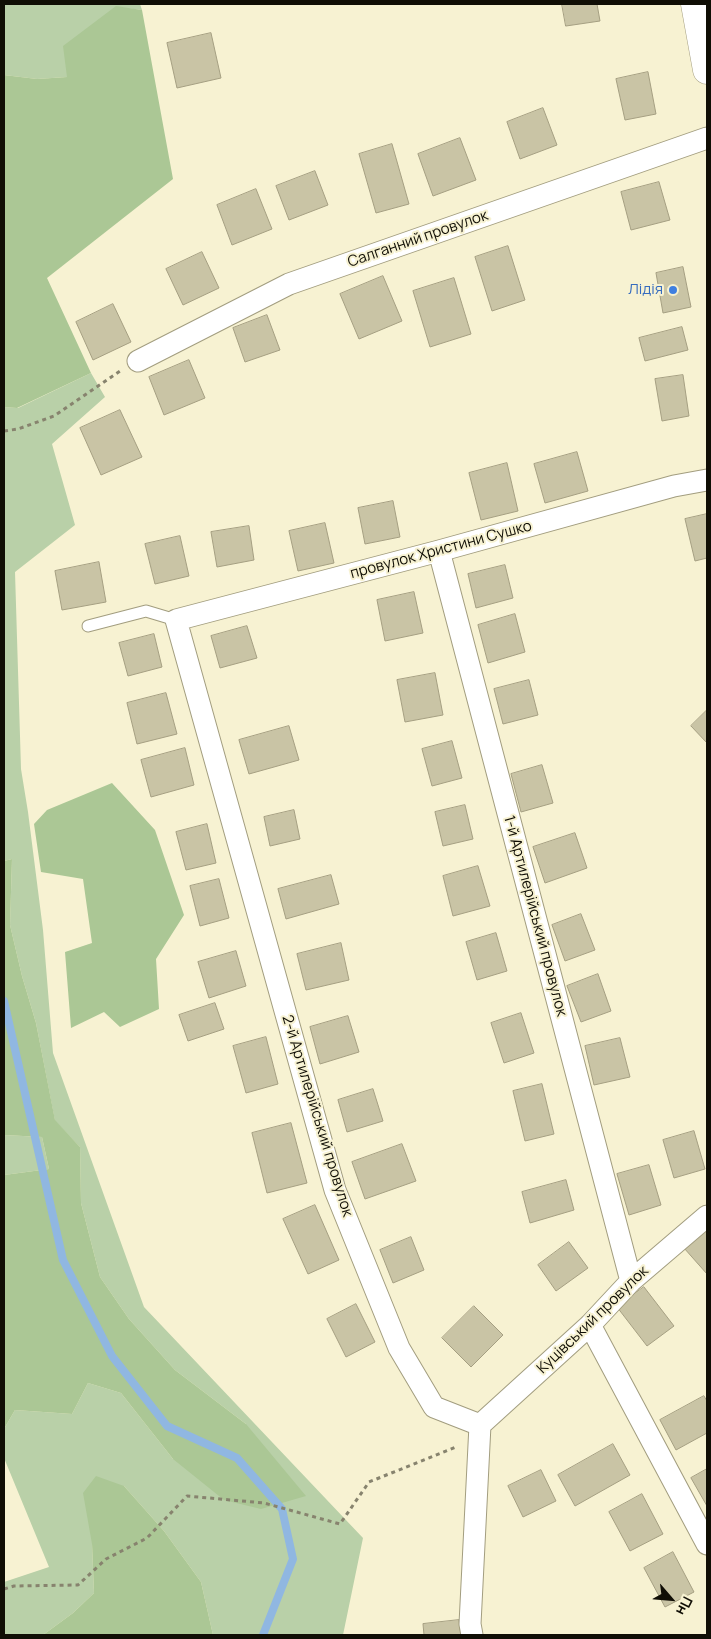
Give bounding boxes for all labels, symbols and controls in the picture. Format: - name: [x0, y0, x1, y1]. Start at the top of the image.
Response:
- street label: Салганний провулок: [345, 206, 491, 272]
- place label: Лідія: [628, 281, 663, 299]
- marker: Лідія: [667, 284, 679, 296]
- street label: провулок Христини Сушко: [348, 517, 534, 583]
- street label: 1-й Артилерійський провулок: [499, 814, 571, 1018]
- street label: 2-й Артилерійський провулок: [278, 1013, 356, 1219]
- street label: Куцівський провулок: [534, 1262, 652, 1378]
- north arrow: [646, 1574, 696, 1624]
- text: Пн: [672, 1593, 698, 1619]

